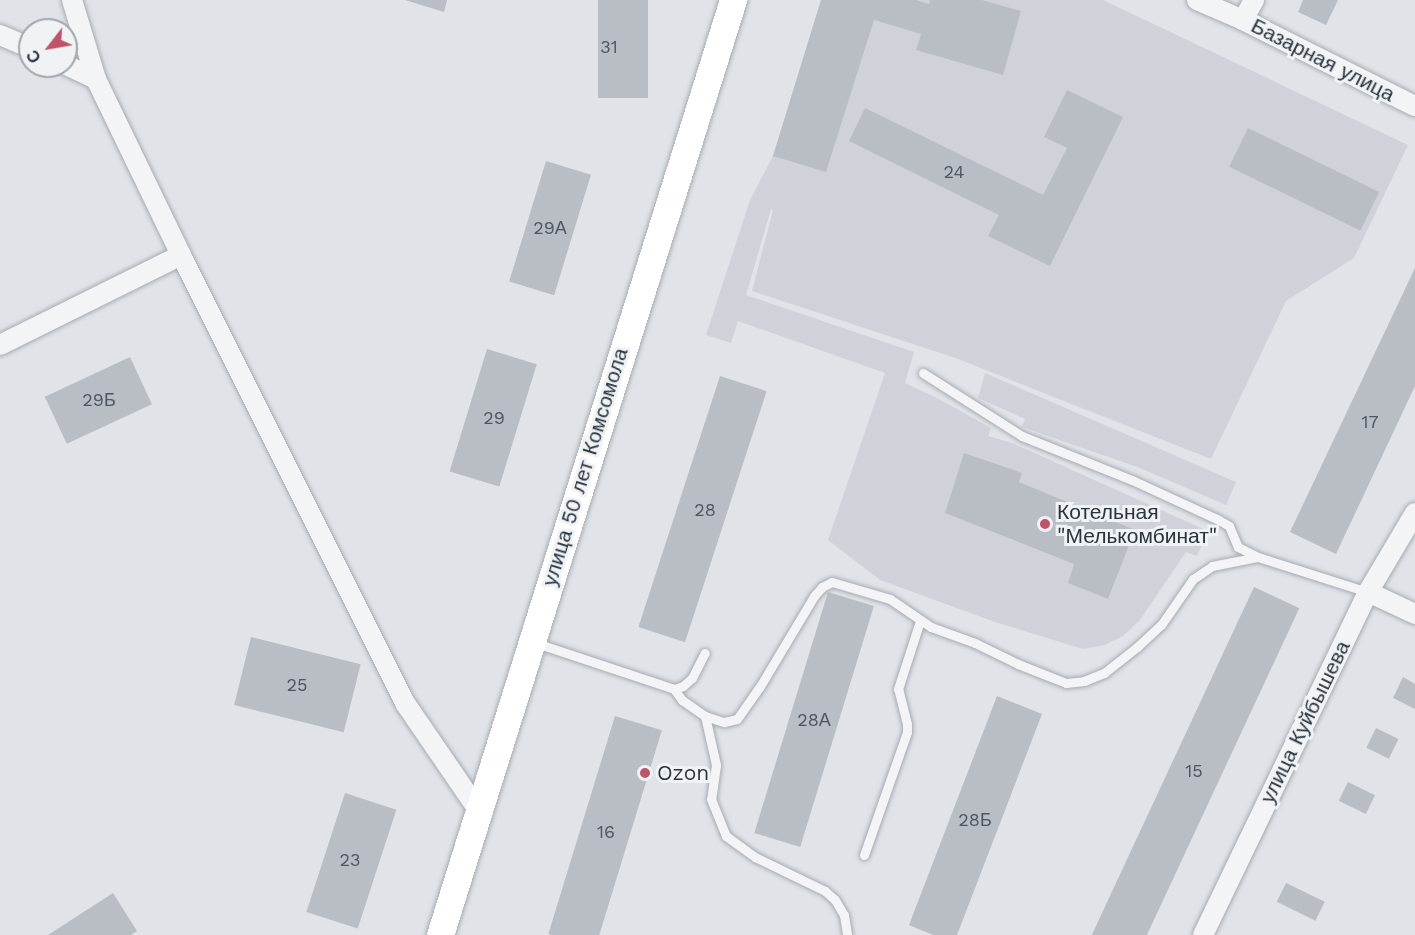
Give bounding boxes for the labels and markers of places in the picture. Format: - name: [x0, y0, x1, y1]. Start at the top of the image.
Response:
- place label: Котельная "Мелькомбинат": [1057, 499, 1217, 549]
- marker: Котельная "Мелькомбинат": [1038, 517, 1052, 531]
- place label: Ozon: [657, 760, 709, 786]
- marker: Ozon: [638, 766, 652, 780]

